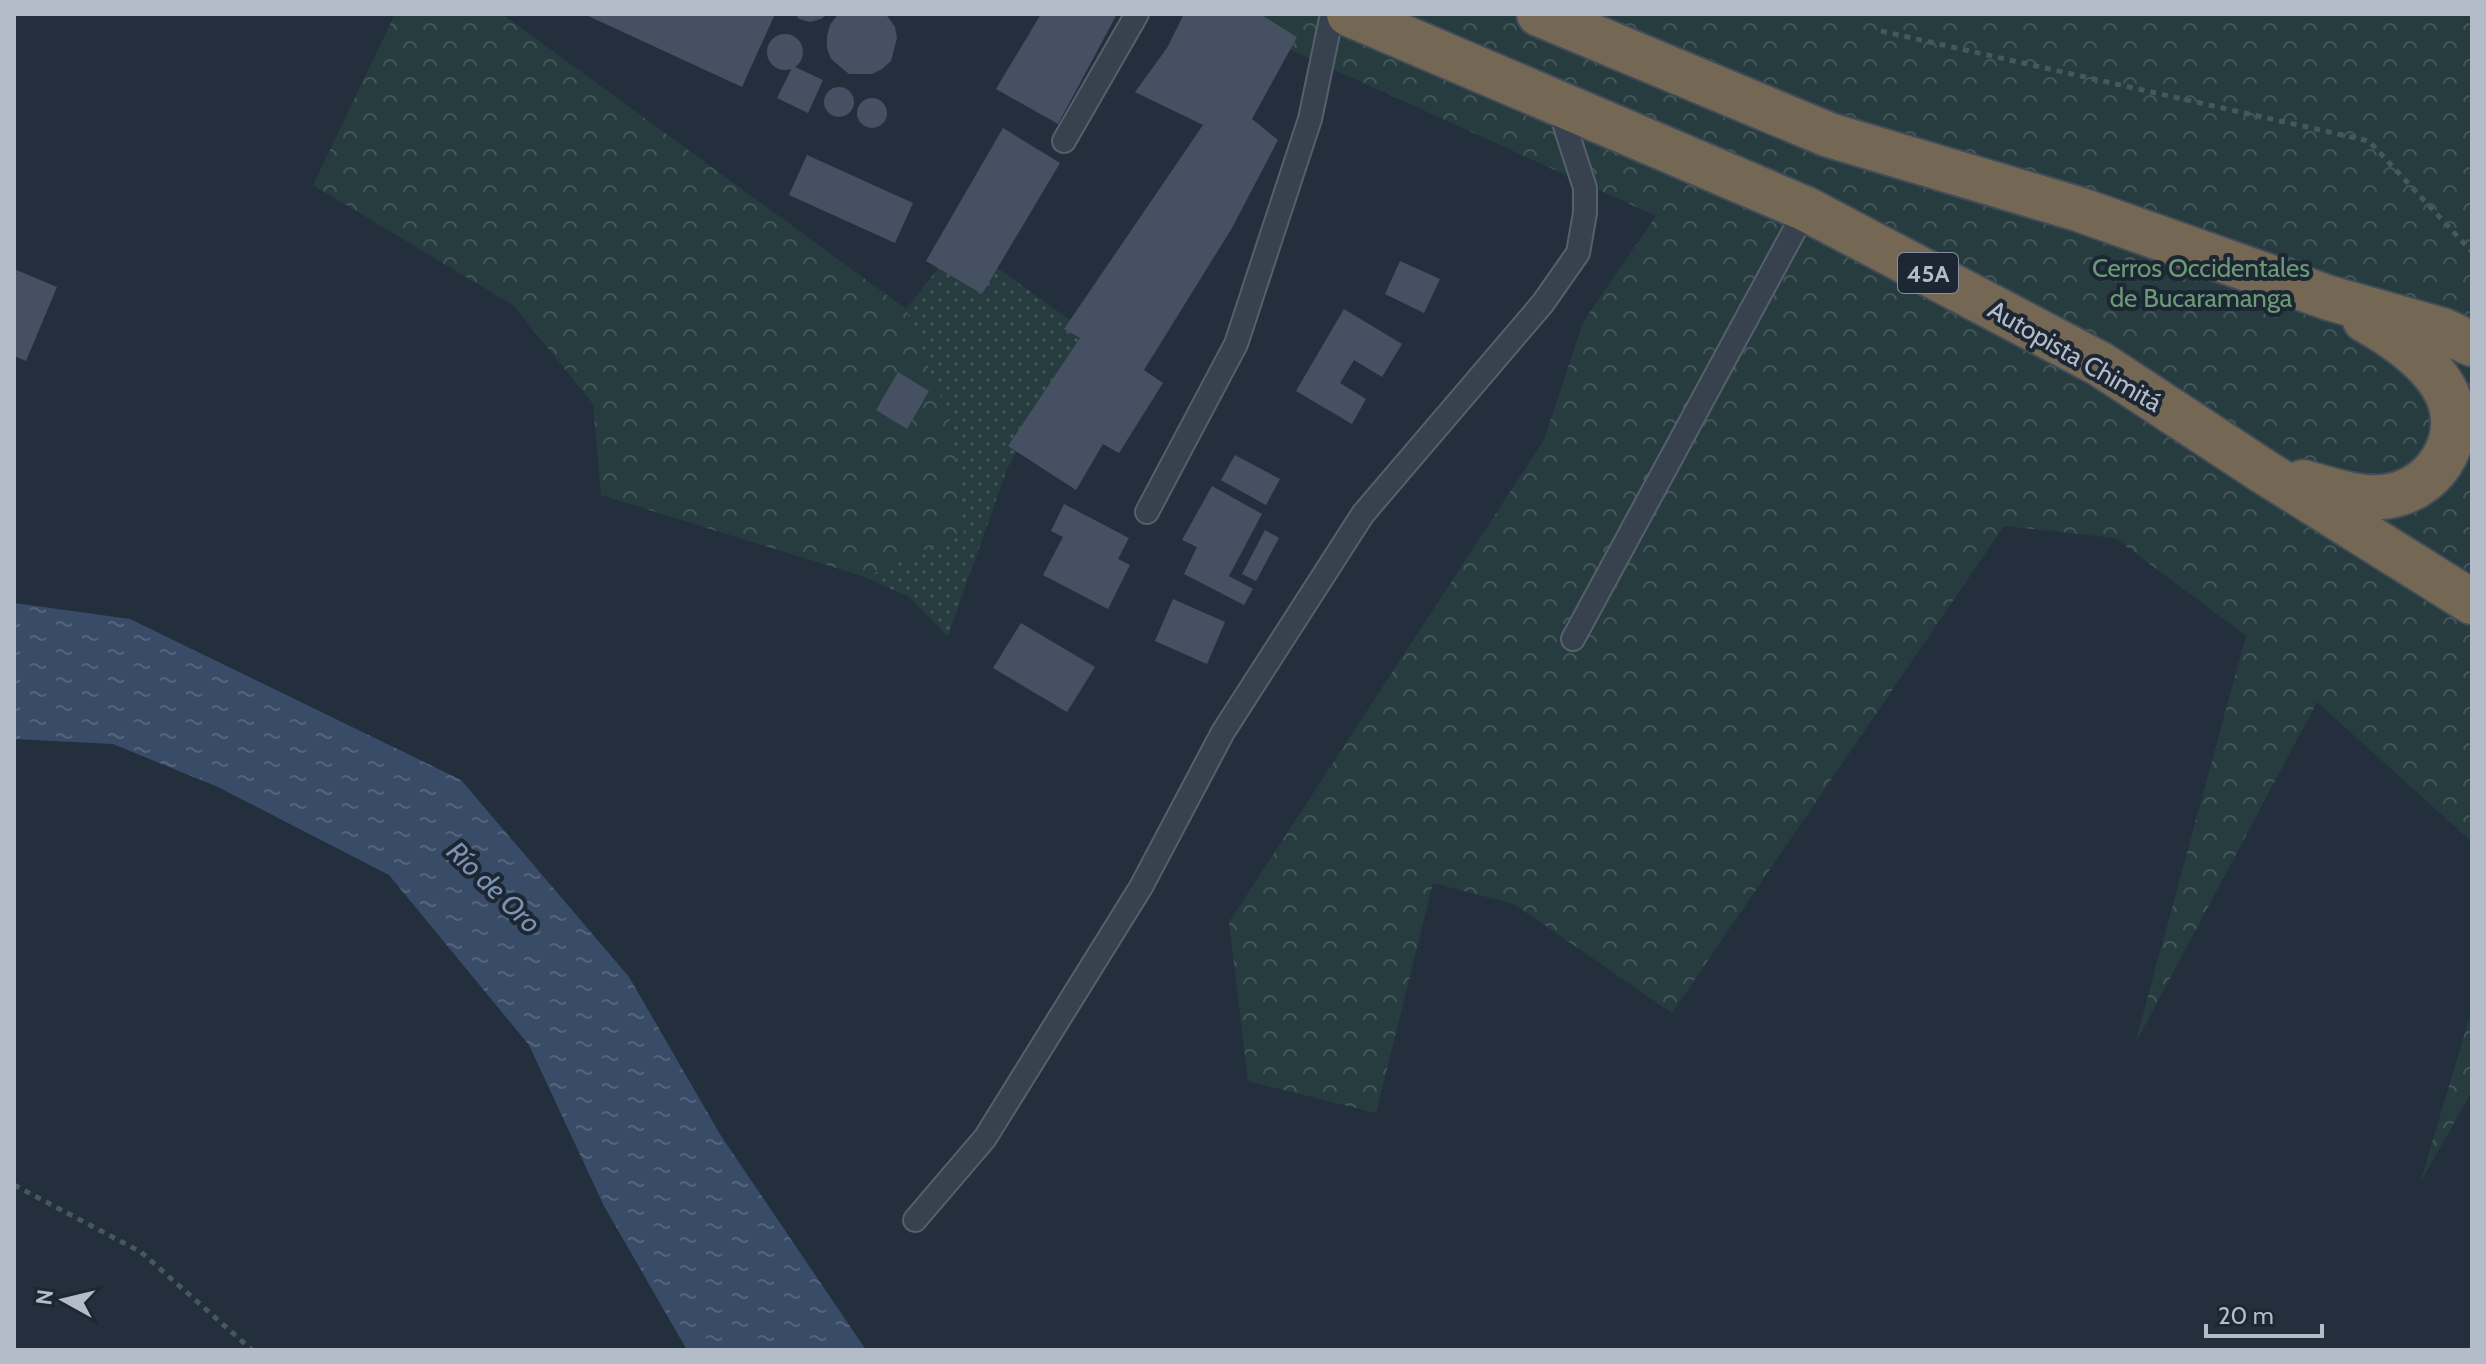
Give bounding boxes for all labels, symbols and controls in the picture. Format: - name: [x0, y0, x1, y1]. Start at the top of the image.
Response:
- park label: Cerros Occidentales de Bucaramanga: [2092, 252, 2310, 314]
- road number: 45A: [1898, 253, 1958, 293]
- street label: Autopista Chimitá: [1982, 293, 2168, 419]
- water label: Río de Oro: [440, 834, 548, 940]
- north arrow: [24, 1260, 104, 1340]
- text: N: [30, 1288, 59, 1307]
- scale bar: [2206, 1288, 2322, 1338]
- text: 20 m: [2218, 1301, 2274, 1330]

